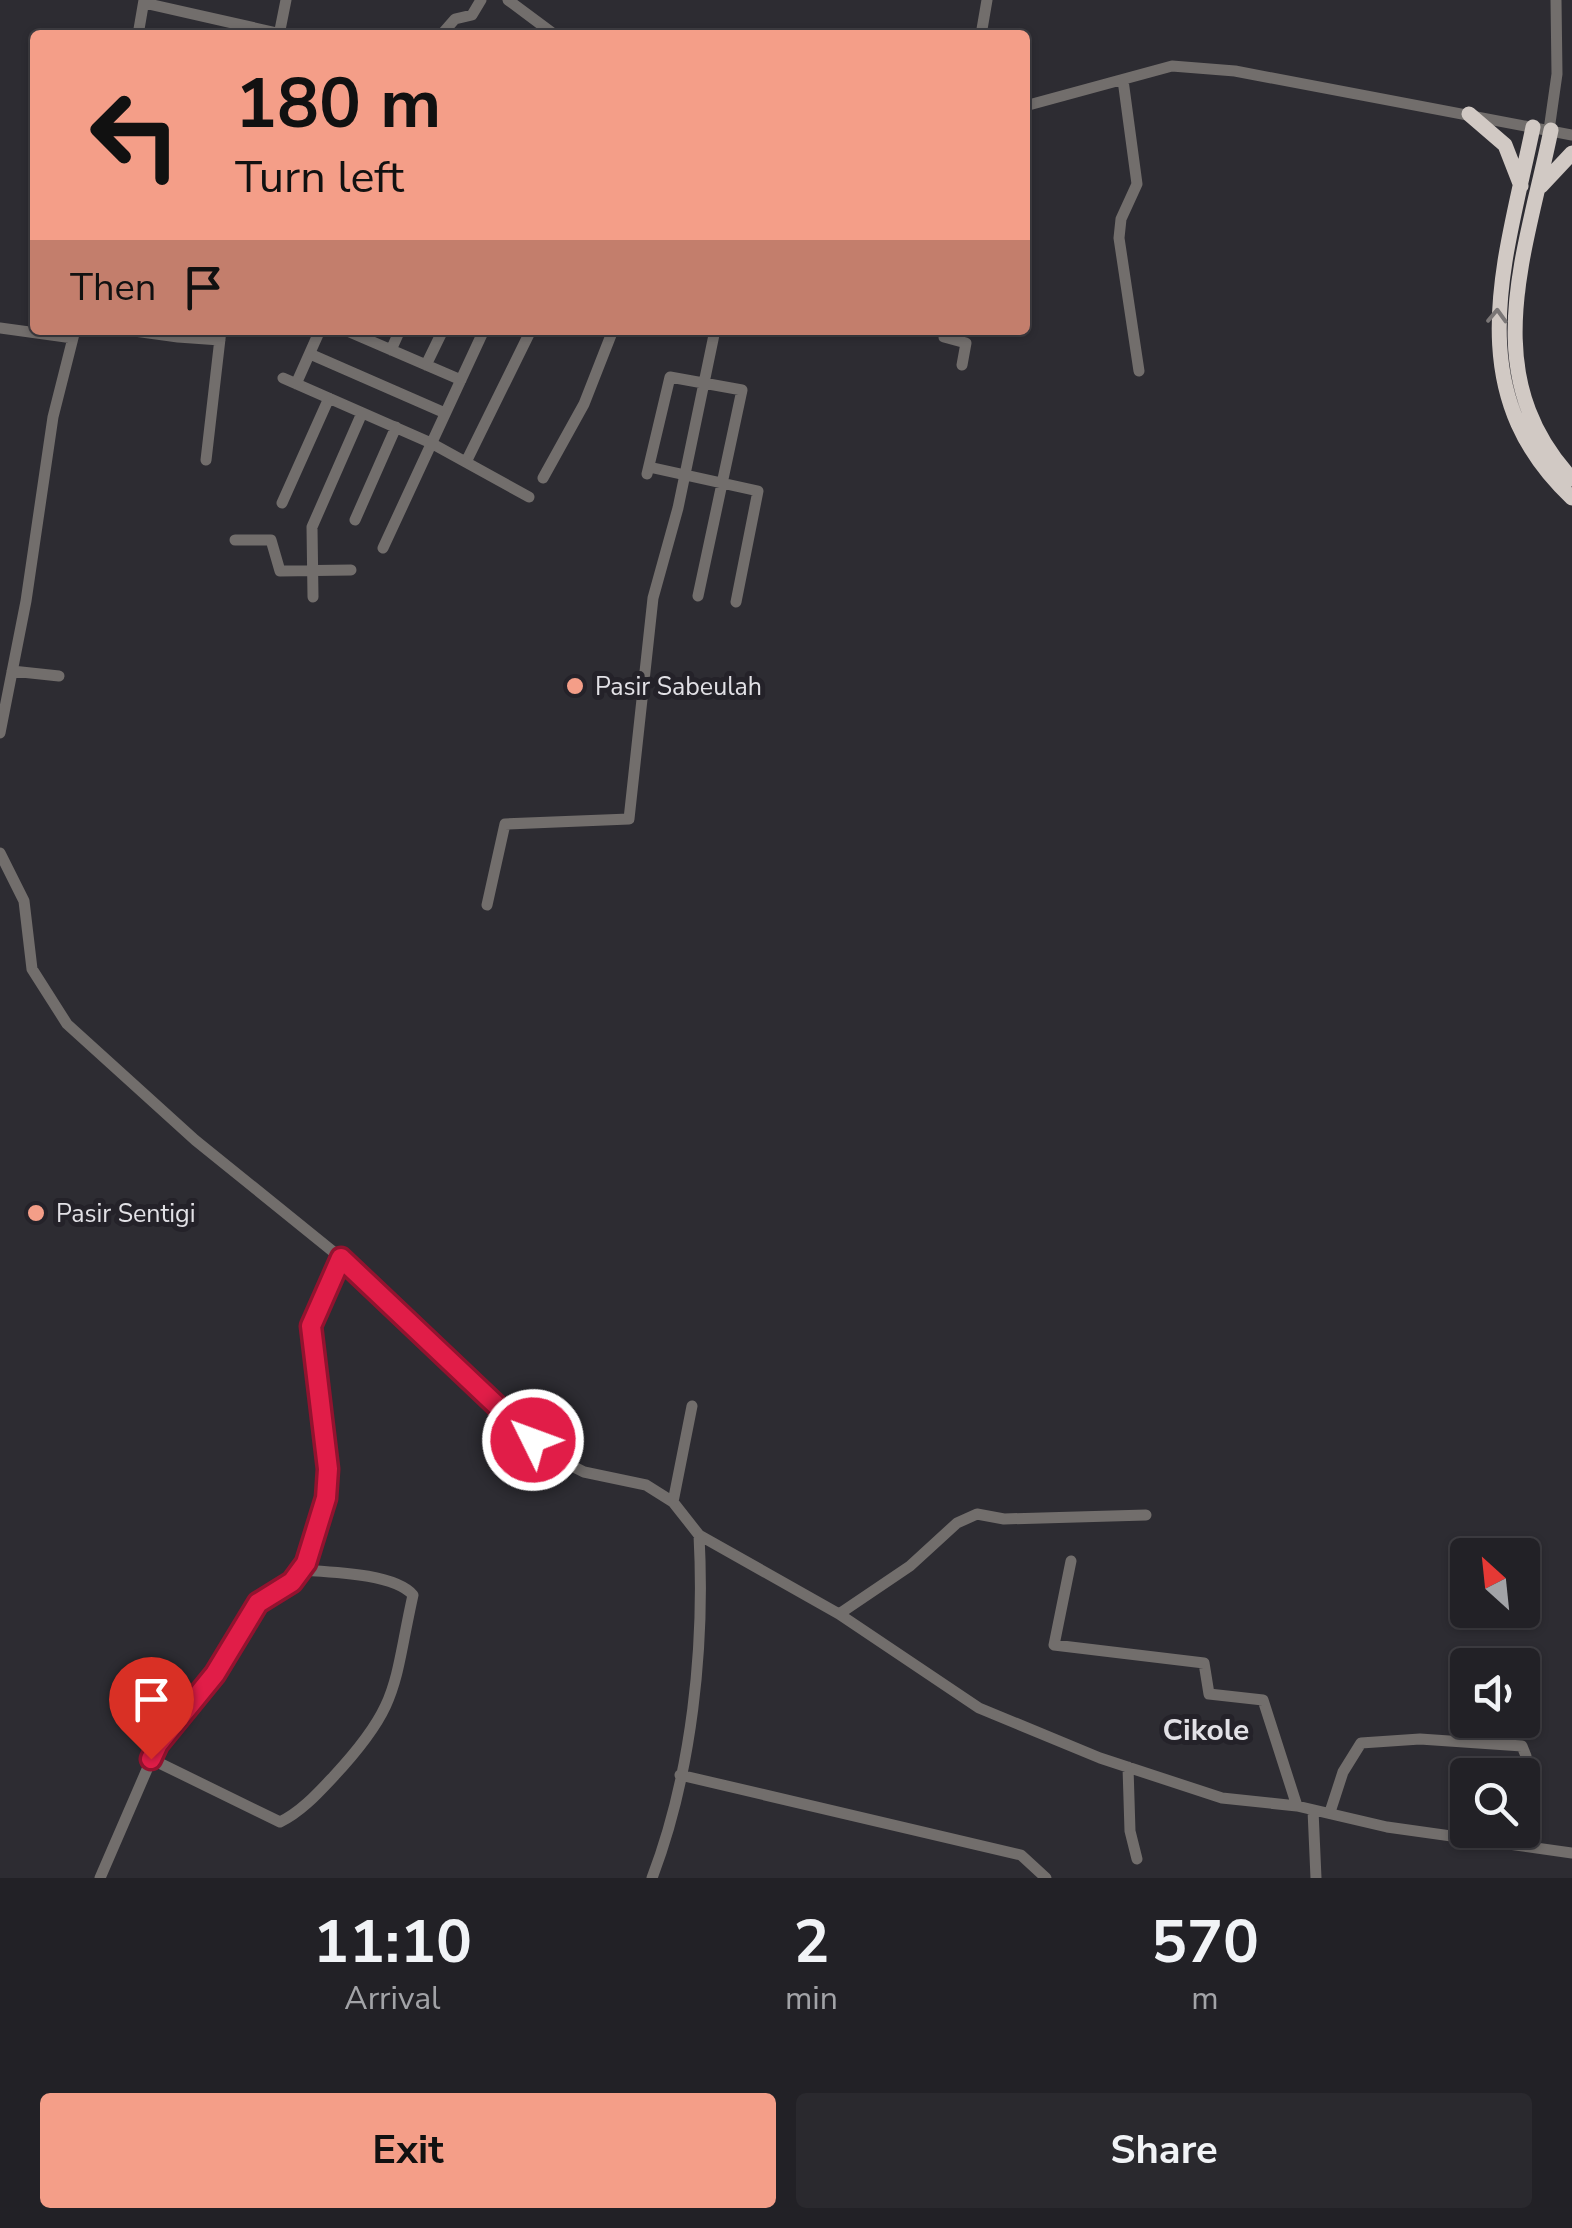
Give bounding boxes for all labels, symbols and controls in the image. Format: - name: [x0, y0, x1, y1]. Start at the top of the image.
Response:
- text: 180 m: [235, 56, 441, 152]
- icon: left: [70, 70, 200, 200]
- text: Turn left: [235, 147, 404, 208]
- icon: arrive: [176, 260, 231, 315]
- text: Then: [70, 262, 156, 313]
- one-way arrow: [1487, 308, 1508, 324]
- place label: Pasir Sabeulah: [595, 670, 762, 704]
- marker: Pasir Sabeulah: [564, 675, 586, 697]
- place label: Pasir Sentigi: [56, 1197, 196, 1231]
- marker: Pasir Sentigi: [25, 1202, 47, 1224]
- position arrow: [481, 1388, 585, 1492]
- north arrow: [1450, 1538, 1540, 1628]
- map controls: [1450, 1538, 1540, 1848]
- button: sound: [1450, 1648, 1540, 1738]
- pin: [109, 1657, 194, 1760]
- icon: arrive: [124, 1672, 179, 1727]
- district label: Cikole: [1163, 1710, 1249, 1751]
- button: search: [1450, 1758, 1540, 1848]
- text: 11:10: [313, 1901, 472, 1983]
- text: 2: [793, 1901, 829, 1983]
- text: 570: [1151, 1901, 1259, 1983]
- text: Arrival: [344, 1977, 441, 2020]
- text: min: [785, 1977, 838, 2020]
- text: m: [1191, 1977, 1219, 2020]
- button: Exit: [40, 2093, 776, 2208]
- button: Share: [796, 2093, 1532, 2208]

